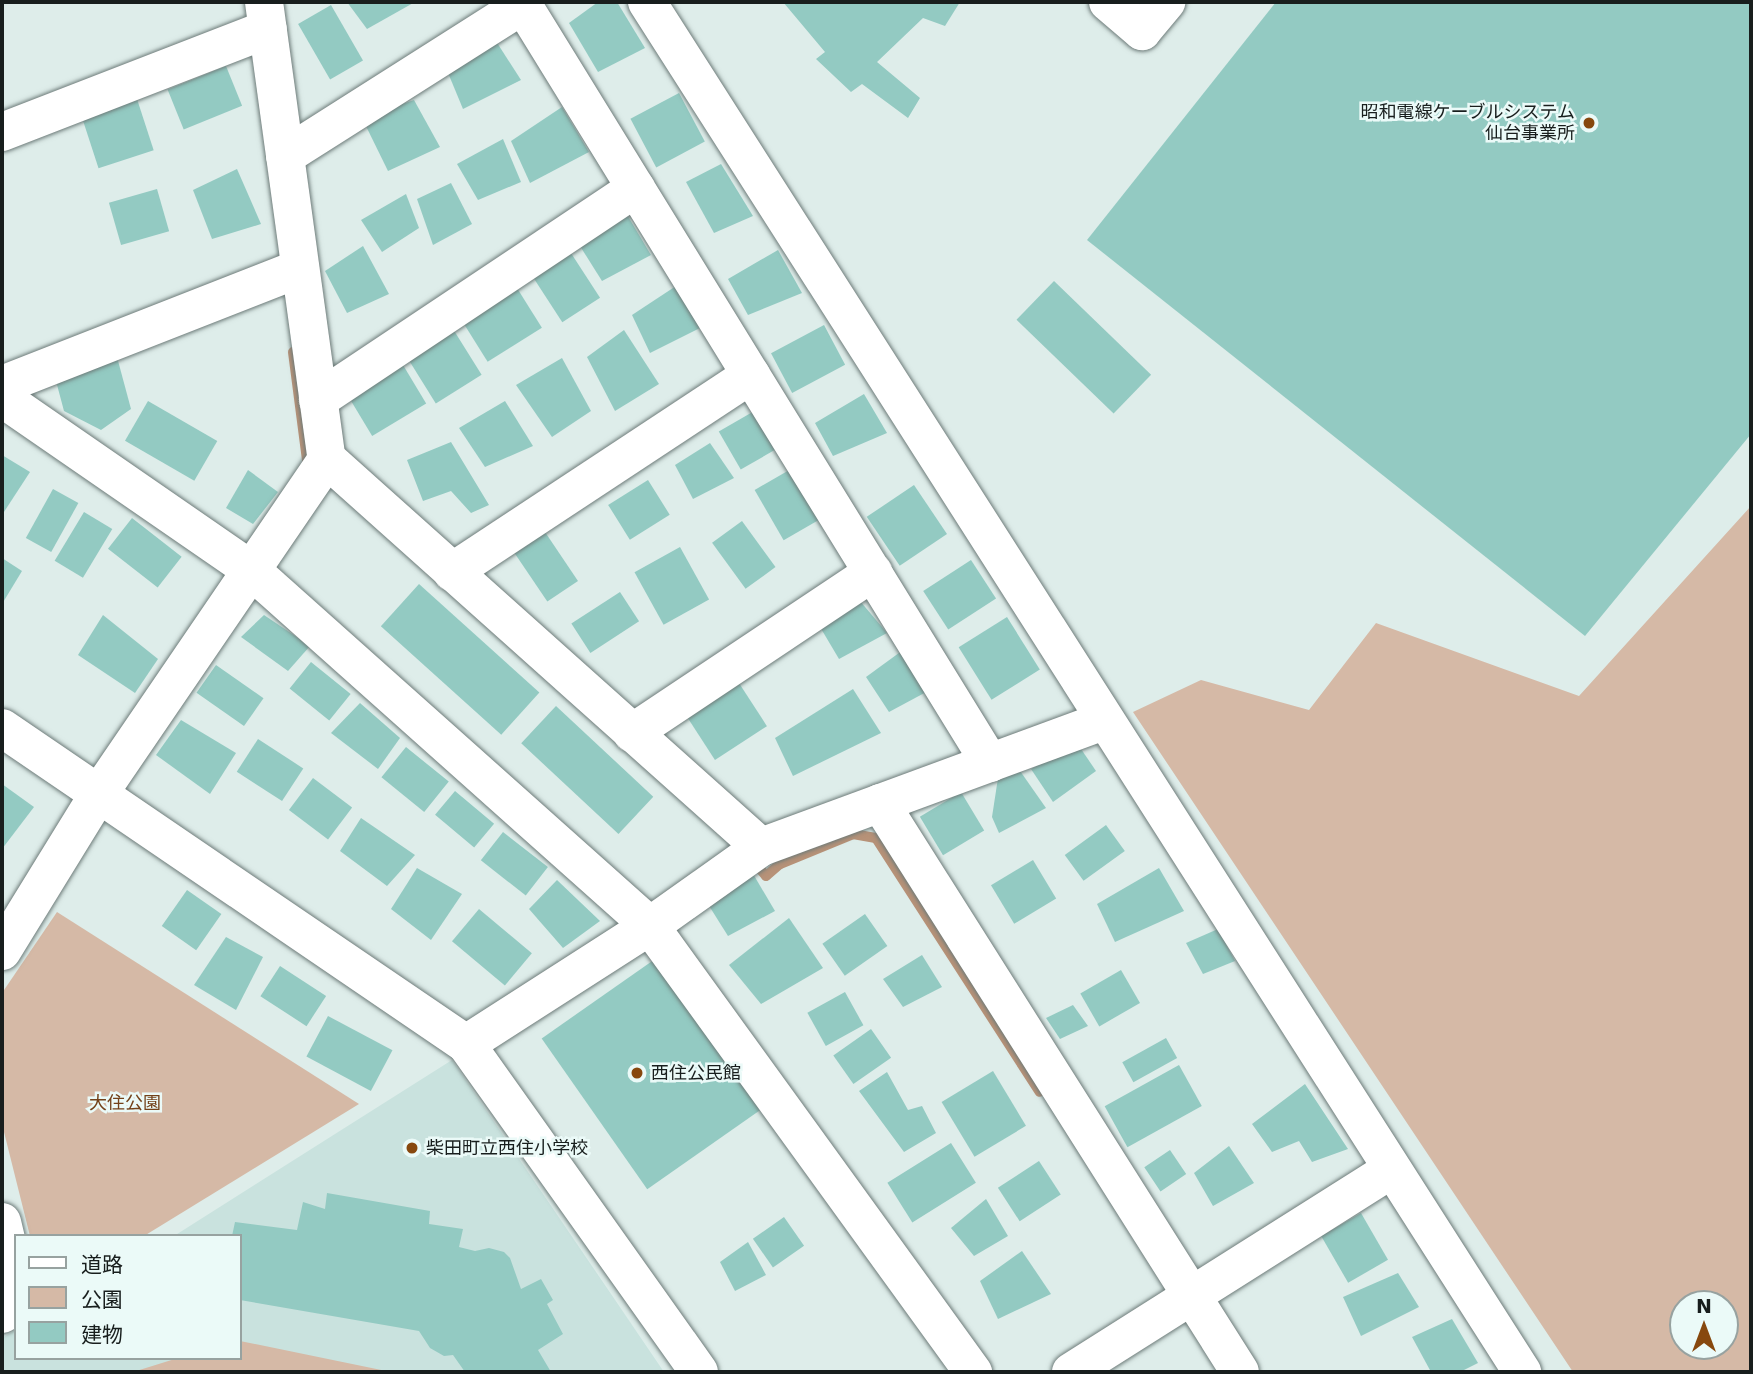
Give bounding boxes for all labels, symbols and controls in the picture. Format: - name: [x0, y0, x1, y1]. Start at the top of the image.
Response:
- place label: 昭和電線ケーブルシステム 仙台事業所: [1359, 102, 1575, 144]
- marker: 昭和電線ケーブルシステム 仙台事業所: [1581, 115, 1597, 131]
- place label: 西住公民館: [651, 1062, 741, 1084]
- marker: 西住公民館: [629, 1065, 645, 1081]
- park label: 大住公園: [89, 1092, 161, 1114]
- place label: 柴田町立西住小学校: [426, 1137, 588, 1159]
- marker: 柴田町立西住小学校: [404, 1140, 420, 1156]
- legend: [14, 1234, 242, 1360]
- text: 道路: [81, 1253, 123, 1277]
- text: 公園: [81, 1288, 123, 1312]
- north arrow: [1669, 1290, 1739, 1360]
- text: N: [1696, 1295, 1712, 1317]
- text: 建物: [81, 1323, 123, 1347]

